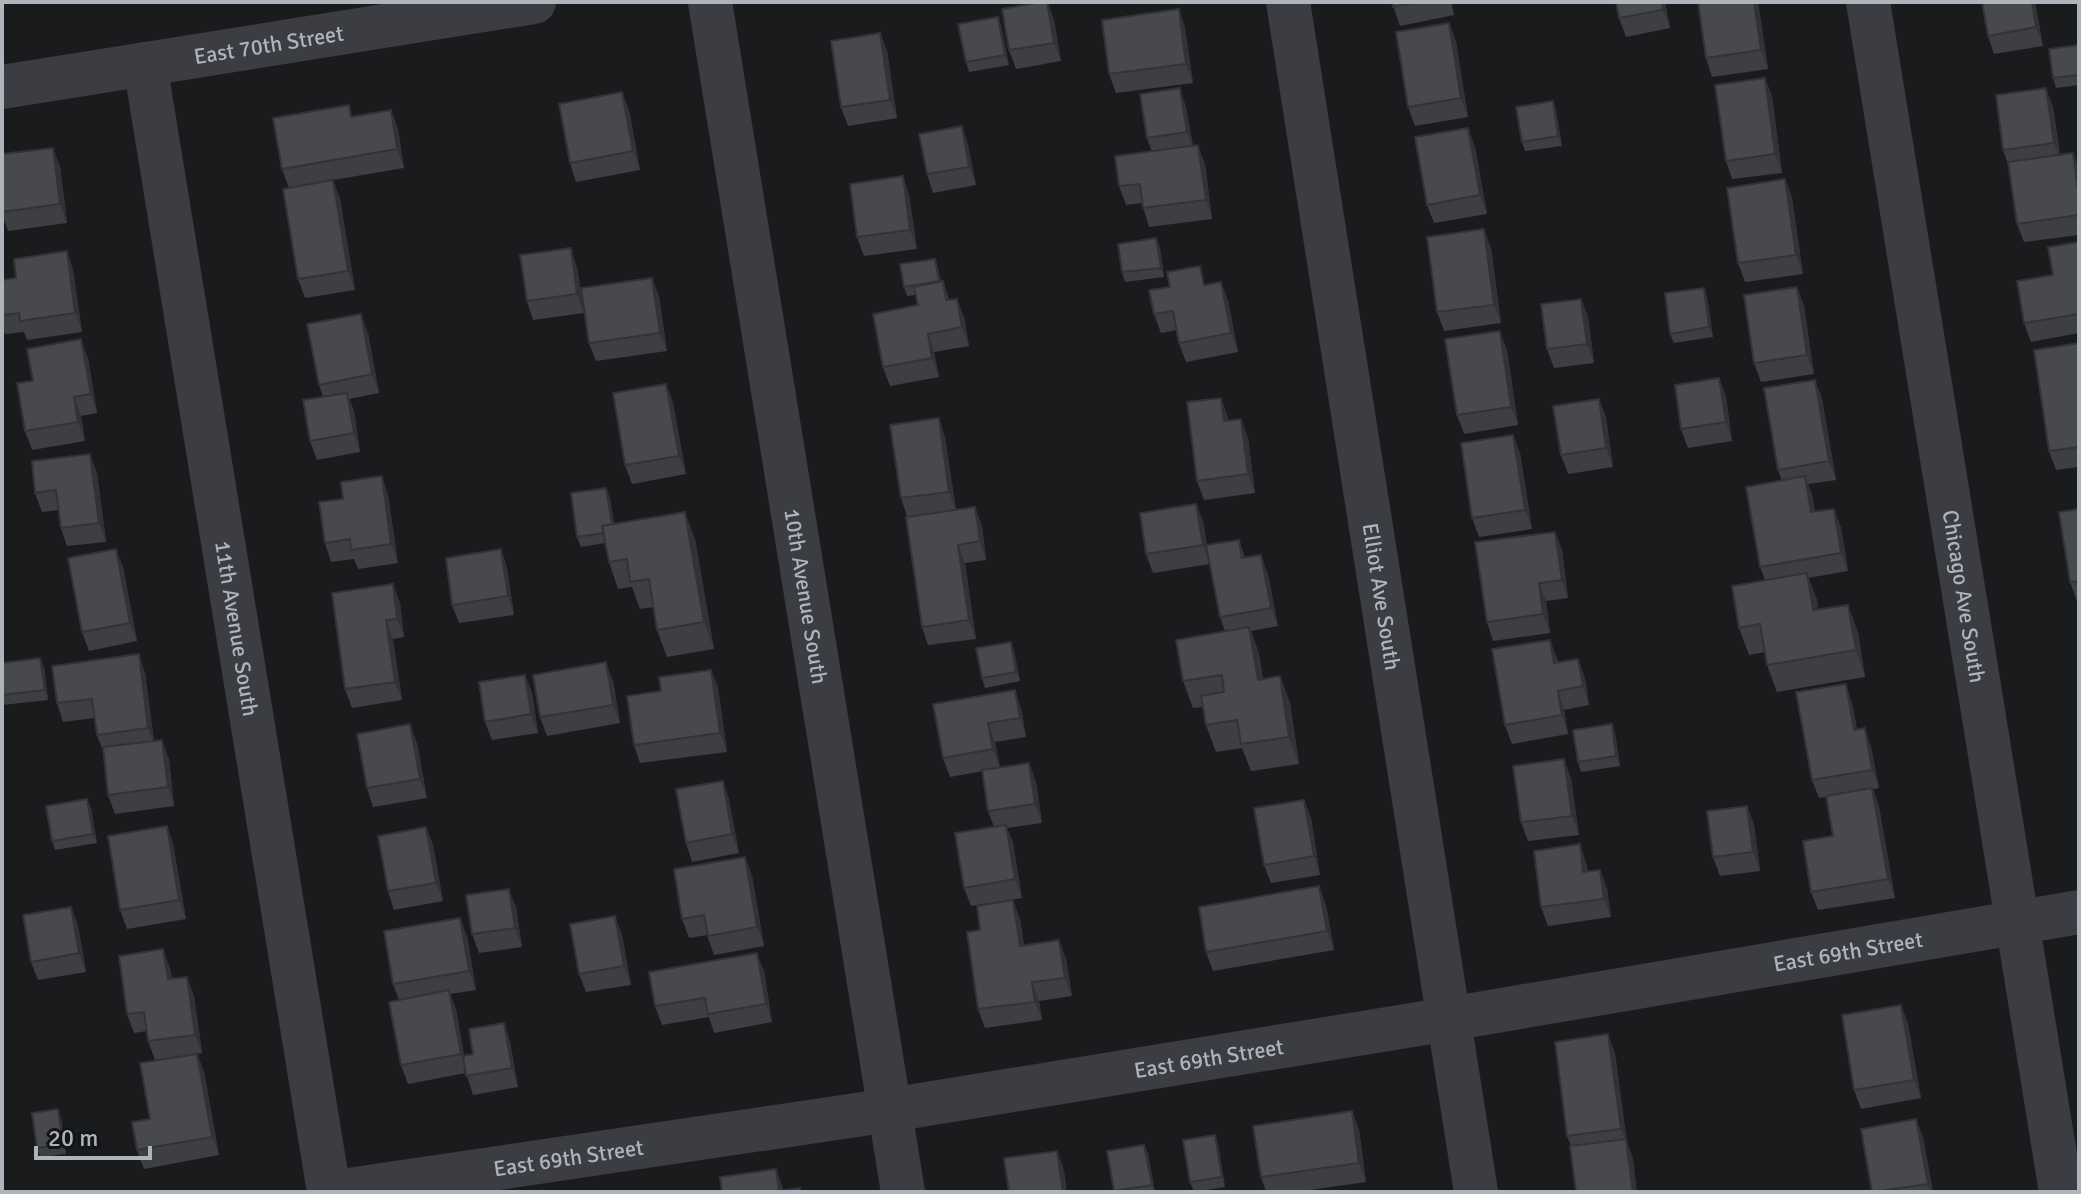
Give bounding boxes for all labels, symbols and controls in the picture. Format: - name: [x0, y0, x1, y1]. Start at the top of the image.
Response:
- street label: East 70th Street: [192, 20, 346, 70]
- street label: 10th Avenue South: [778, 507, 833, 686]
- street label: Chicago Ave South: [1937, 508, 1991, 685]
- street label: Elliot Ave South: [1356, 521, 1406, 672]
- street label: 11th Avenue South: [209, 539, 264, 718]
- street label: East 69th Street: [1771, 926, 1925, 978]
- street label: East 69th Street: [1132, 1033, 1286, 1084]
- scale bar: [36, 1110, 150, 1160]
- text: 20 m: [48, 1123, 98, 1153]
- street label: East 69th Street: [492, 1134, 646, 1182]

